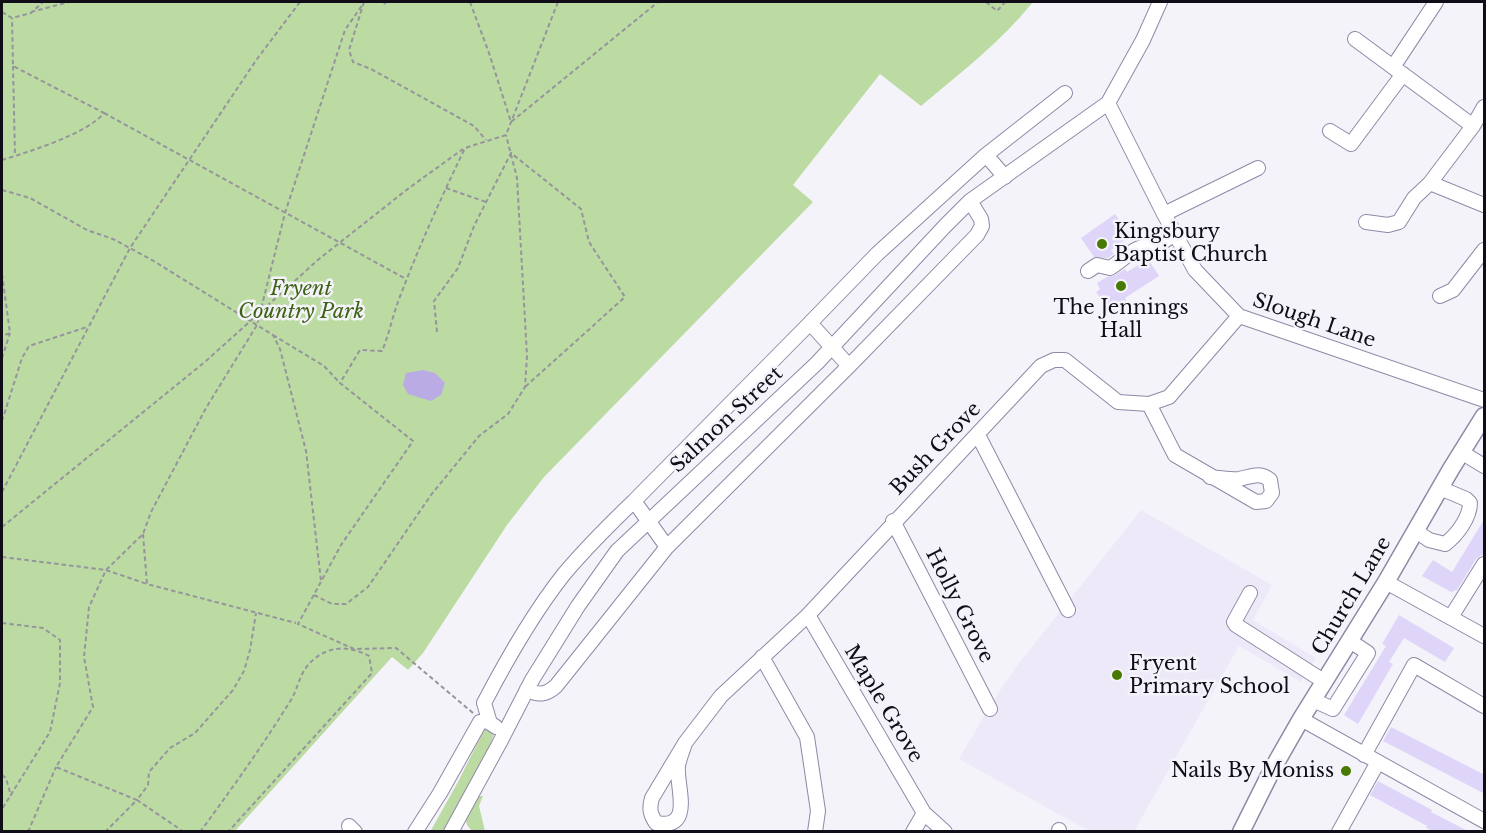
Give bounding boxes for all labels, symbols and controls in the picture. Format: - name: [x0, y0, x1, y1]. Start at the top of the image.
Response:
- place label: Kingsbury Baptist Church: [1114, 220, 1268, 267]
- marker: Kingsbury Baptist Church: [1095, 237, 1109, 251]
- park label: Fryent Country Park: [238, 277, 364, 324]
- marker: The Jennings Hall: [1114, 279, 1128, 293]
- street label: Slough Lane: [1249, 289, 1379, 353]
- place label: The Jennings Hall: [1053, 296, 1189, 343]
- street label: Salmon Street: [666, 362, 788, 478]
- street label: Bush Grove: [886, 398, 986, 500]
- street label: Church Lane: [1307, 533, 1397, 659]
- street label: Holly Grove: [920, 545, 998, 667]
- street label: Maple Grove: [839, 641, 927, 767]
- place label: Fryent Primary School: [1129, 652, 1290, 699]
- marker: Fryent Primary School: [1110, 668, 1124, 682]
- place label: Nails By Moniss: [1171, 759, 1334, 783]
- marker: Nails By Moniss: [1339, 764, 1353, 778]

